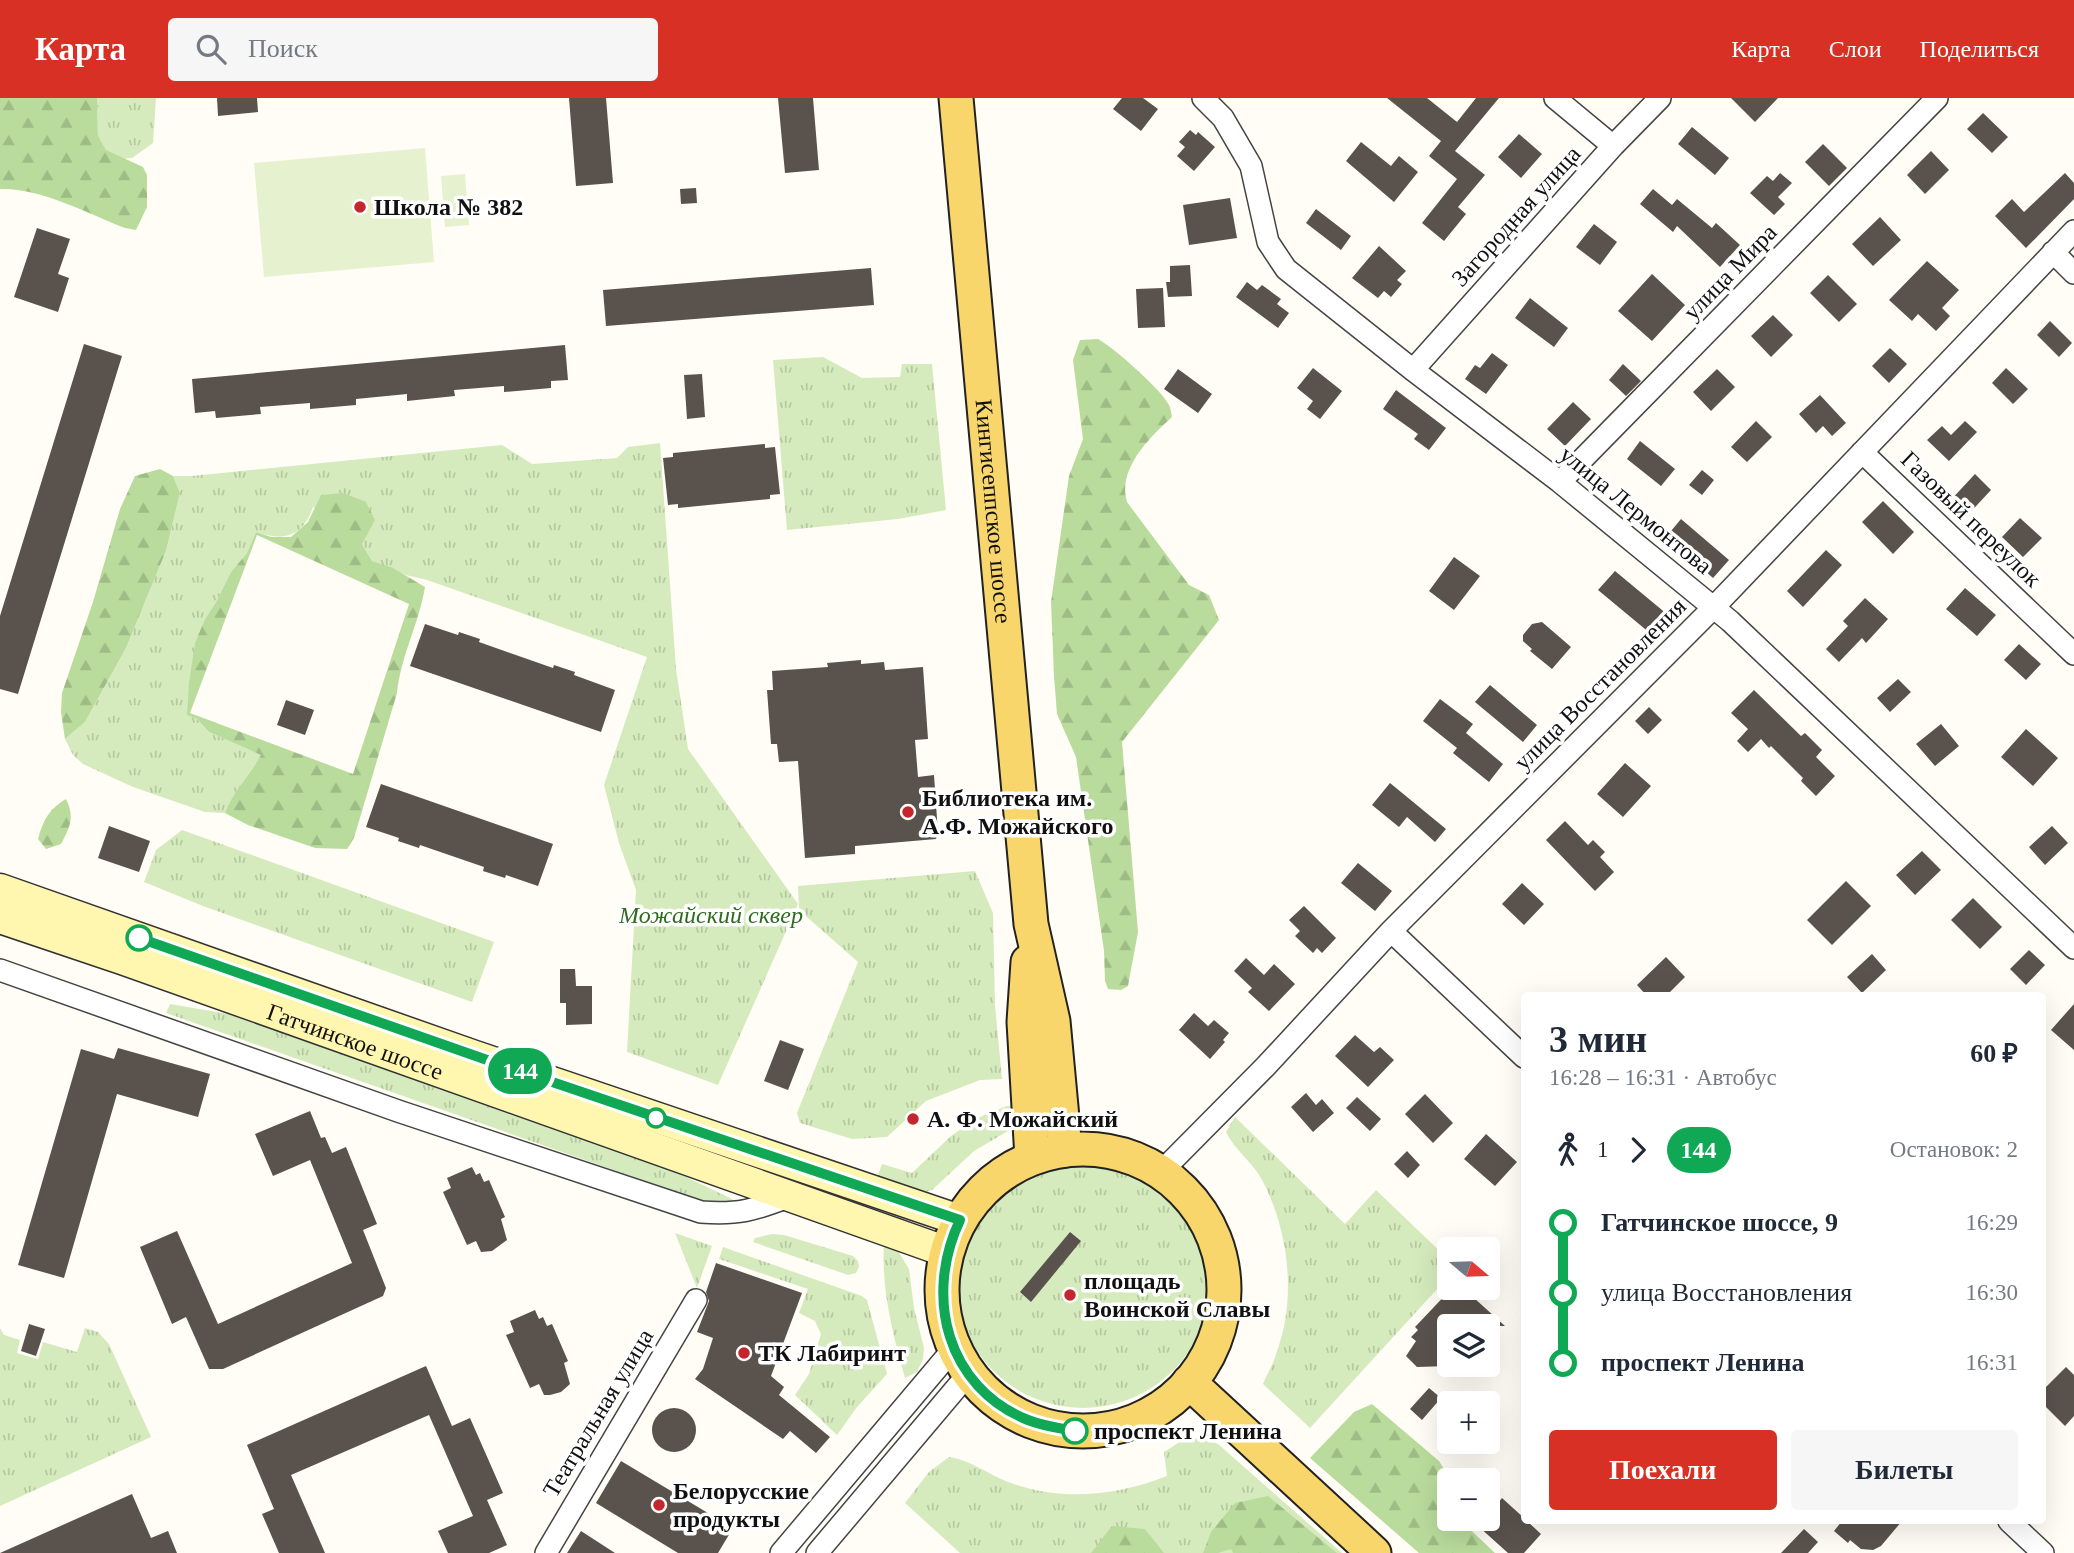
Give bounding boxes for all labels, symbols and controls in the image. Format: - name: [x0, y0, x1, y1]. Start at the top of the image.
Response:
- search box: [168, 18, 658, 81]
- icon: search: [192, 30, 230, 68]
- text: Карта: [35, 31, 126, 67]
- text: Поиск: [248, 34, 318, 63]
- text: Карта: [1731, 36, 1791, 62]
- text: Слои: [1829, 36, 1882, 62]
- text: Поделиться: [1920, 36, 2039, 62]
- street label: Загородная улица: [1446, 140, 1586, 291]
- place label: Школа № 382: [374, 194, 523, 220]
- marker: Школа № 382: [352, 199, 368, 215]
- street label: улица Мира: [1678, 219, 1782, 325]
- street label: Кингисеппское шоссе: [970, 398, 1017, 625]
- street label: улица Лермонтова: [1555, 441, 1717, 579]
- street label: Газовый переулок: [1896, 446, 2046, 592]
- street label: улица Восстановления: [1509, 593, 1691, 775]
- place label: Библиотека им. А.Ф. Можайского: [922, 785, 1113, 839]
- marker: Библиотека им. А.Ф. Можайского: [900, 804, 916, 820]
- park label: Можайский сквер: [618, 902, 803, 928]
- unlabelled marker: [126, 925, 152, 951]
- street label: Гатчинское шоссе: [264, 999, 447, 1085]
- text: 3 мин: [1549, 1018, 1647, 1060]
- text: 60 ₽: [1970, 1039, 2018, 1068]
- line badge: 144: [480, 1048, 560, 1094]
- text: 144: [502, 1058, 538, 1084]
- text: 16:28 – 16:31 · Автобус: [1549, 1065, 1777, 1090]
- place label: А. Ф. Можайский: [927, 1106, 1118, 1132]
- unlabelled marker: [646, 1108, 666, 1128]
- marker: А. Ф. Можайский: [905, 1111, 921, 1127]
- icon: walk: [1549, 1131, 1587, 1169]
- icon: forward: [1619, 1131, 1657, 1169]
- text: 1: [1597, 1137, 1609, 1162]
- text: 144: [1681, 1137, 1717, 1163]
- text: Остановок: 2: [1890, 1137, 2018, 1162]
- text: Гатчинское шоссе, 9: [1601, 1208, 1838, 1237]
- text: 16:29: [1966, 1210, 2018, 1235]
- north arrow: [1437, 1237, 1500, 1300]
- map controls: [1437, 1237, 1500, 1531]
- place label: площадь Воинской Славы: [1084, 1268, 1270, 1322]
- text: улица Восстановления: [1601, 1278, 1852, 1307]
- text: 16:30: [1966, 1280, 2018, 1305]
- marker: площадь Воинской Славы: [1062, 1287, 1078, 1303]
- button: layers: [1437, 1314, 1500, 1377]
- street label: Театральная улица: [538, 1324, 659, 1502]
- place label: ТК Лабиринт: [758, 1340, 906, 1366]
- marker: ТК Лабиринт: [736, 1345, 752, 1361]
- text: проспект Ленина: [1601, 1348, 1804, 1377]
- text: 16:31: [1966, 1350, 2018, 1375]
- button: +: [1437, 1391, 1500, 1454]
- marker: проспект Ленина: [1062, 1418, 1088, 1444]
- place label: проспект Ленина: [1094, 1418, 1282, 1444]
- button: Поехали: [1549, 1430, 1777, 1510]
- button: Билеты: [1791, 1430, 2018, 1510]
- button: −: [1437, 1468, 1500, 1531]
- place label: Белорусские продукты: [673, 1478, 809, 1532]
- marker: Белорусские продукты: [651, 1497, 667, 1513]

